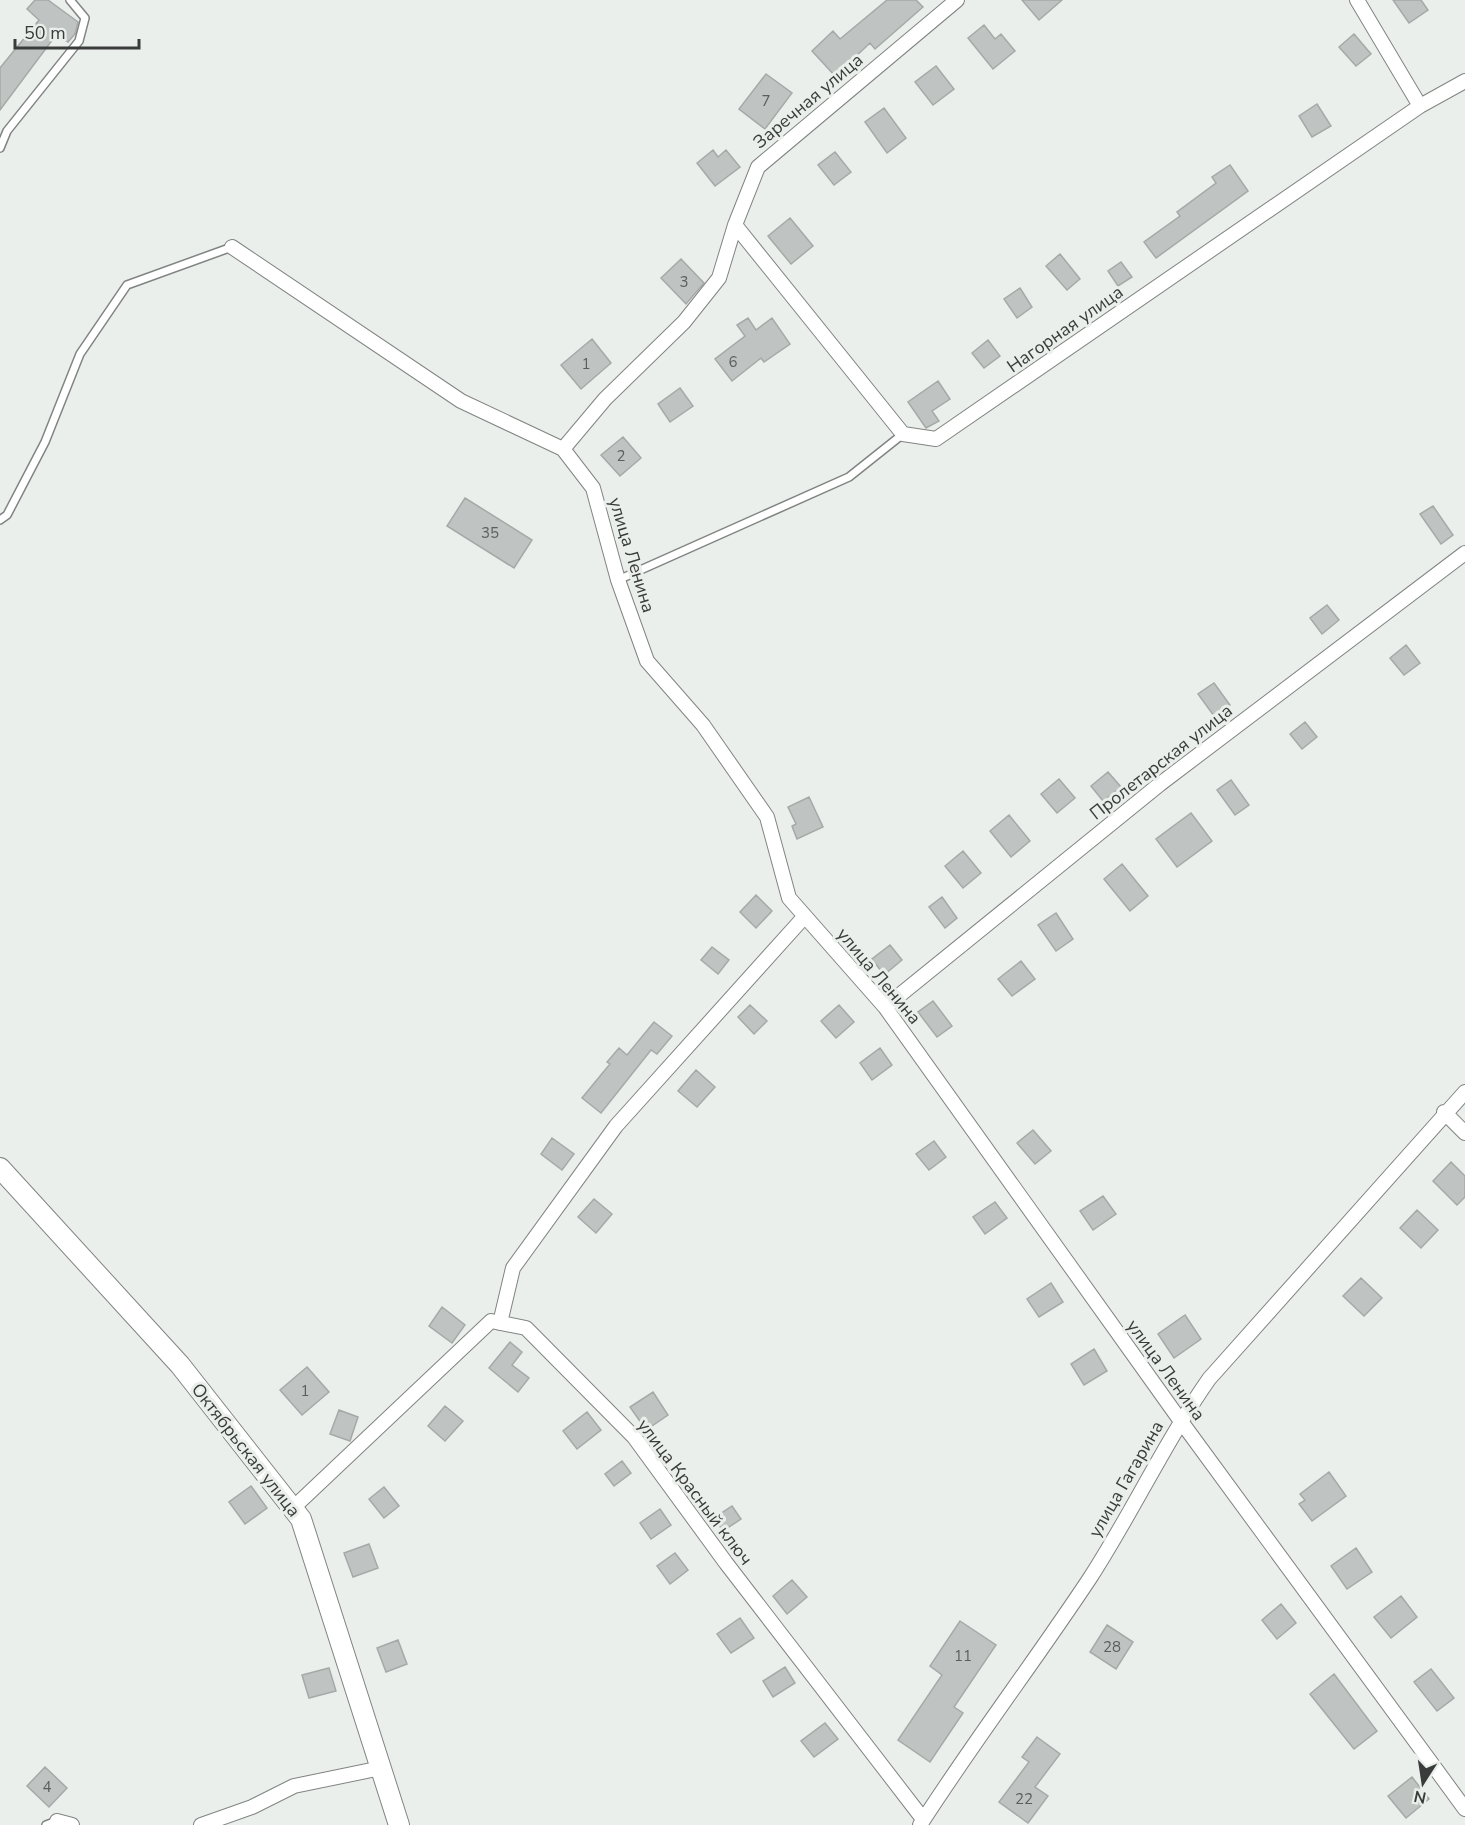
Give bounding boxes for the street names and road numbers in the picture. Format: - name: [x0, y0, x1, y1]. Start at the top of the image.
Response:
- street label: Заречная улица: [748, 48, 868, 154]
- street label: Нагорная улица: [1002, 280, 1128, 378]
- street label: улица Ленина: [603, 494, 661, 616]
- street label: Пролетарская улица: [1085, 699, 1237, 825]
- street label: улица Ленина: [831, 923, 927, 1029]
- street label: улица Ленина: [1121, 1315, 1211, 1425]
- street label: Октябрьская улица: [186, 1378, 306, 1522]
- street label: улица Красный ключ: [632, 1414, 758, 1570]
- street label: улица Гагарина: [1083, 1416, 1169, 1542]

